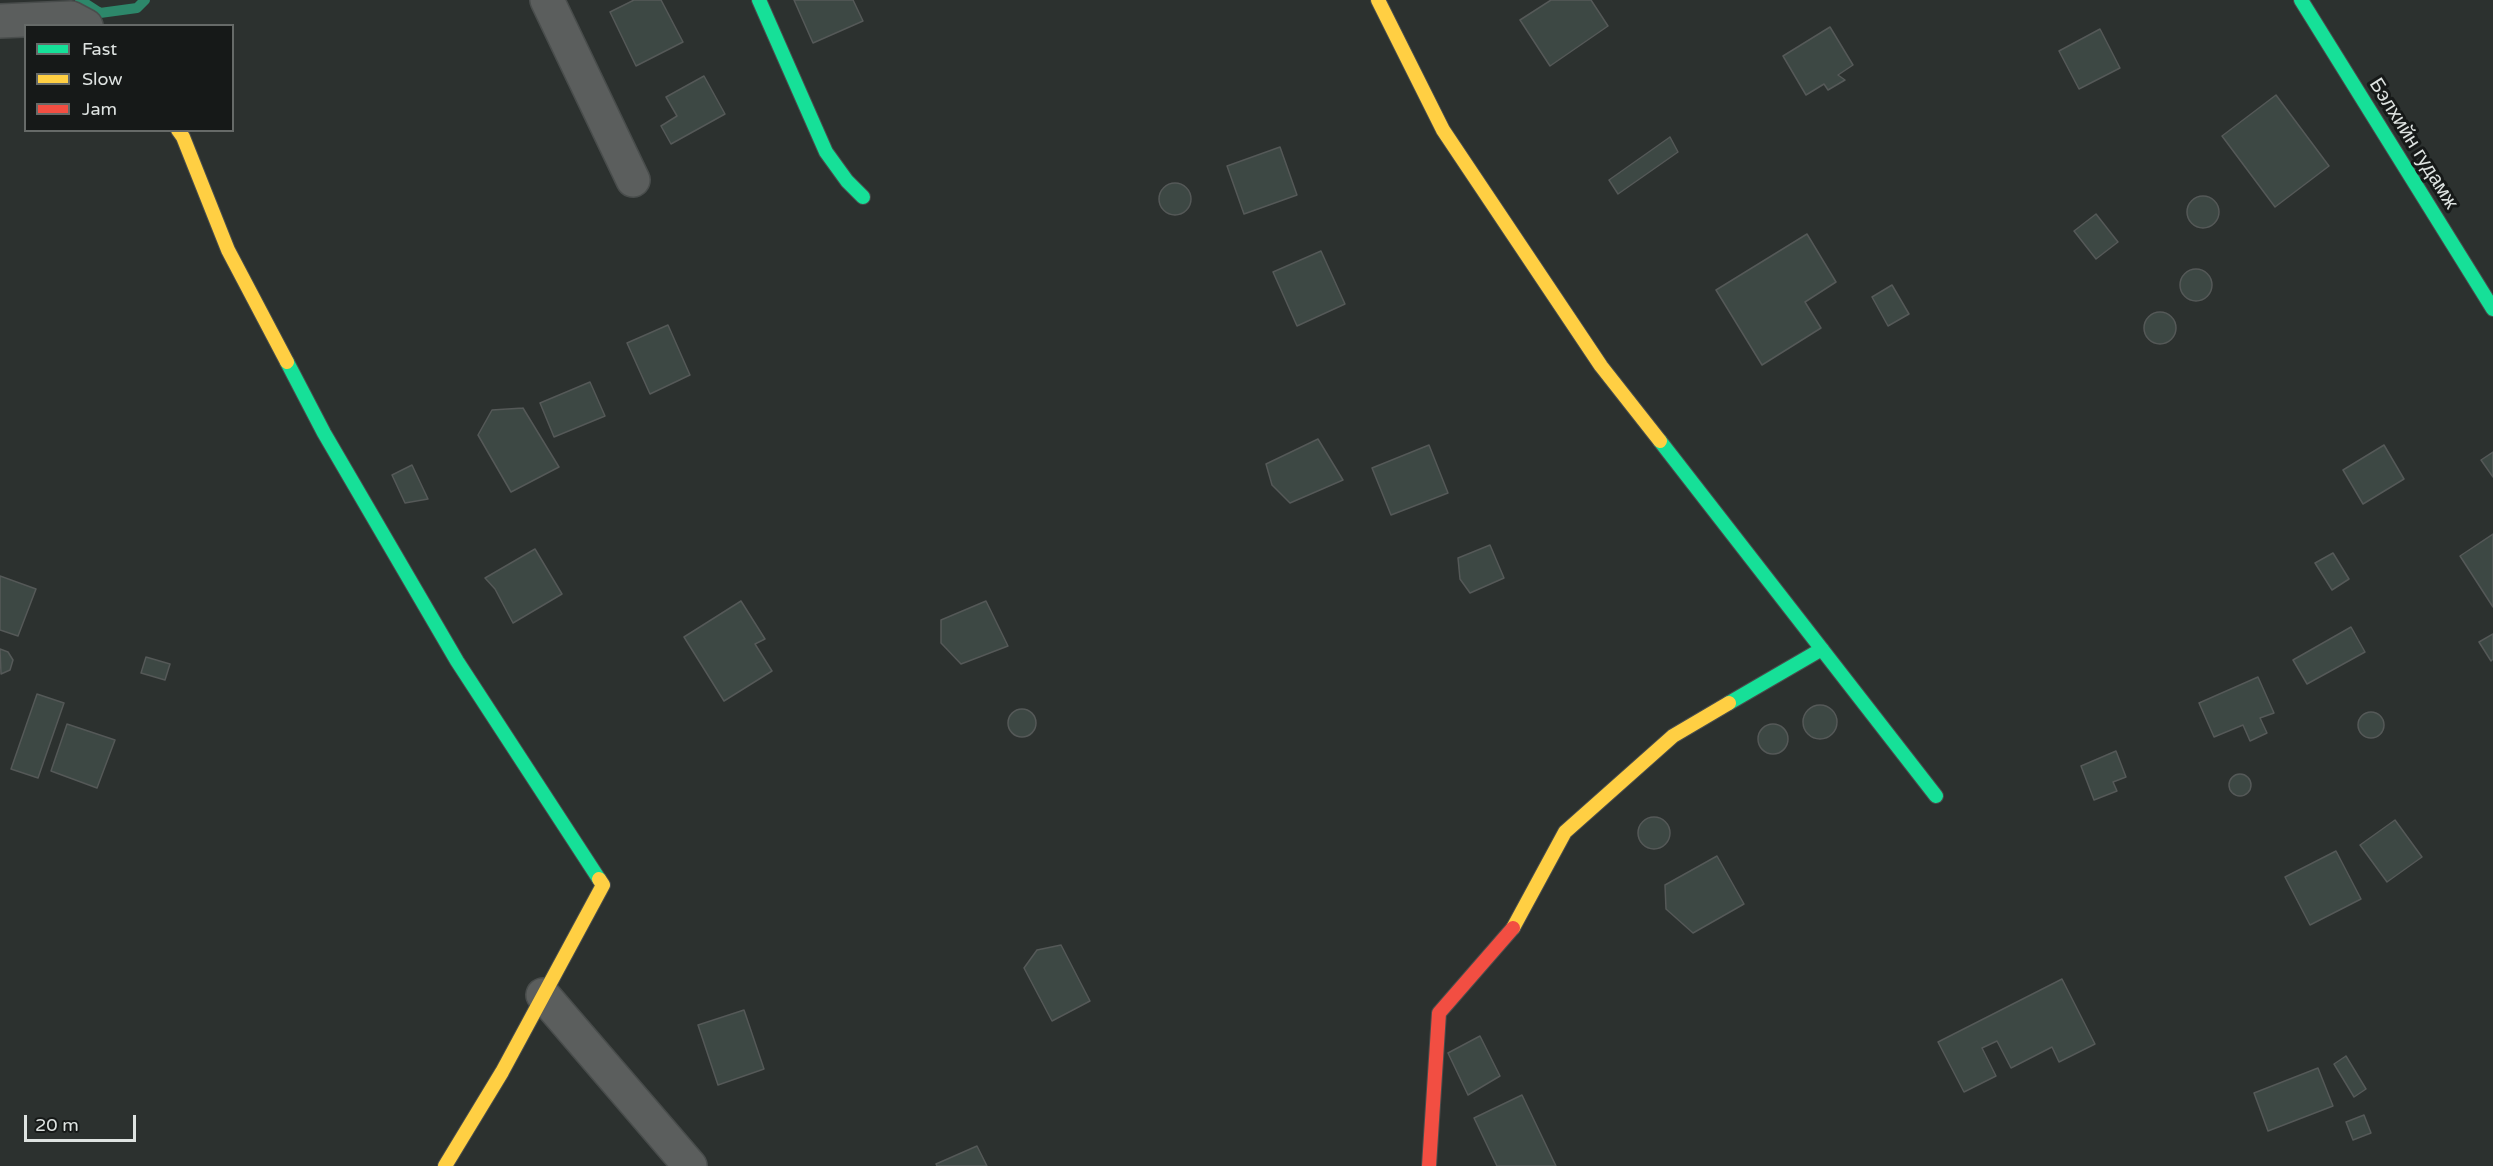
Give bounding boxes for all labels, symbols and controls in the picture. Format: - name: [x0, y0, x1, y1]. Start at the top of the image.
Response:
- legend: [24, 24, 234, 132]
- text: Fast: [82, 38, 117, 60]
- text: Slow: [82, 68, 123, 90]
- street label: Бэлхийн гудамж: [2363, 74, 2463, 214]
- text: Jam: [82, 98, 117, 120]
- scale bar: [27, 1103, 140, 1141]
- text: 20 m: [35, 1114, 79, 1136]

